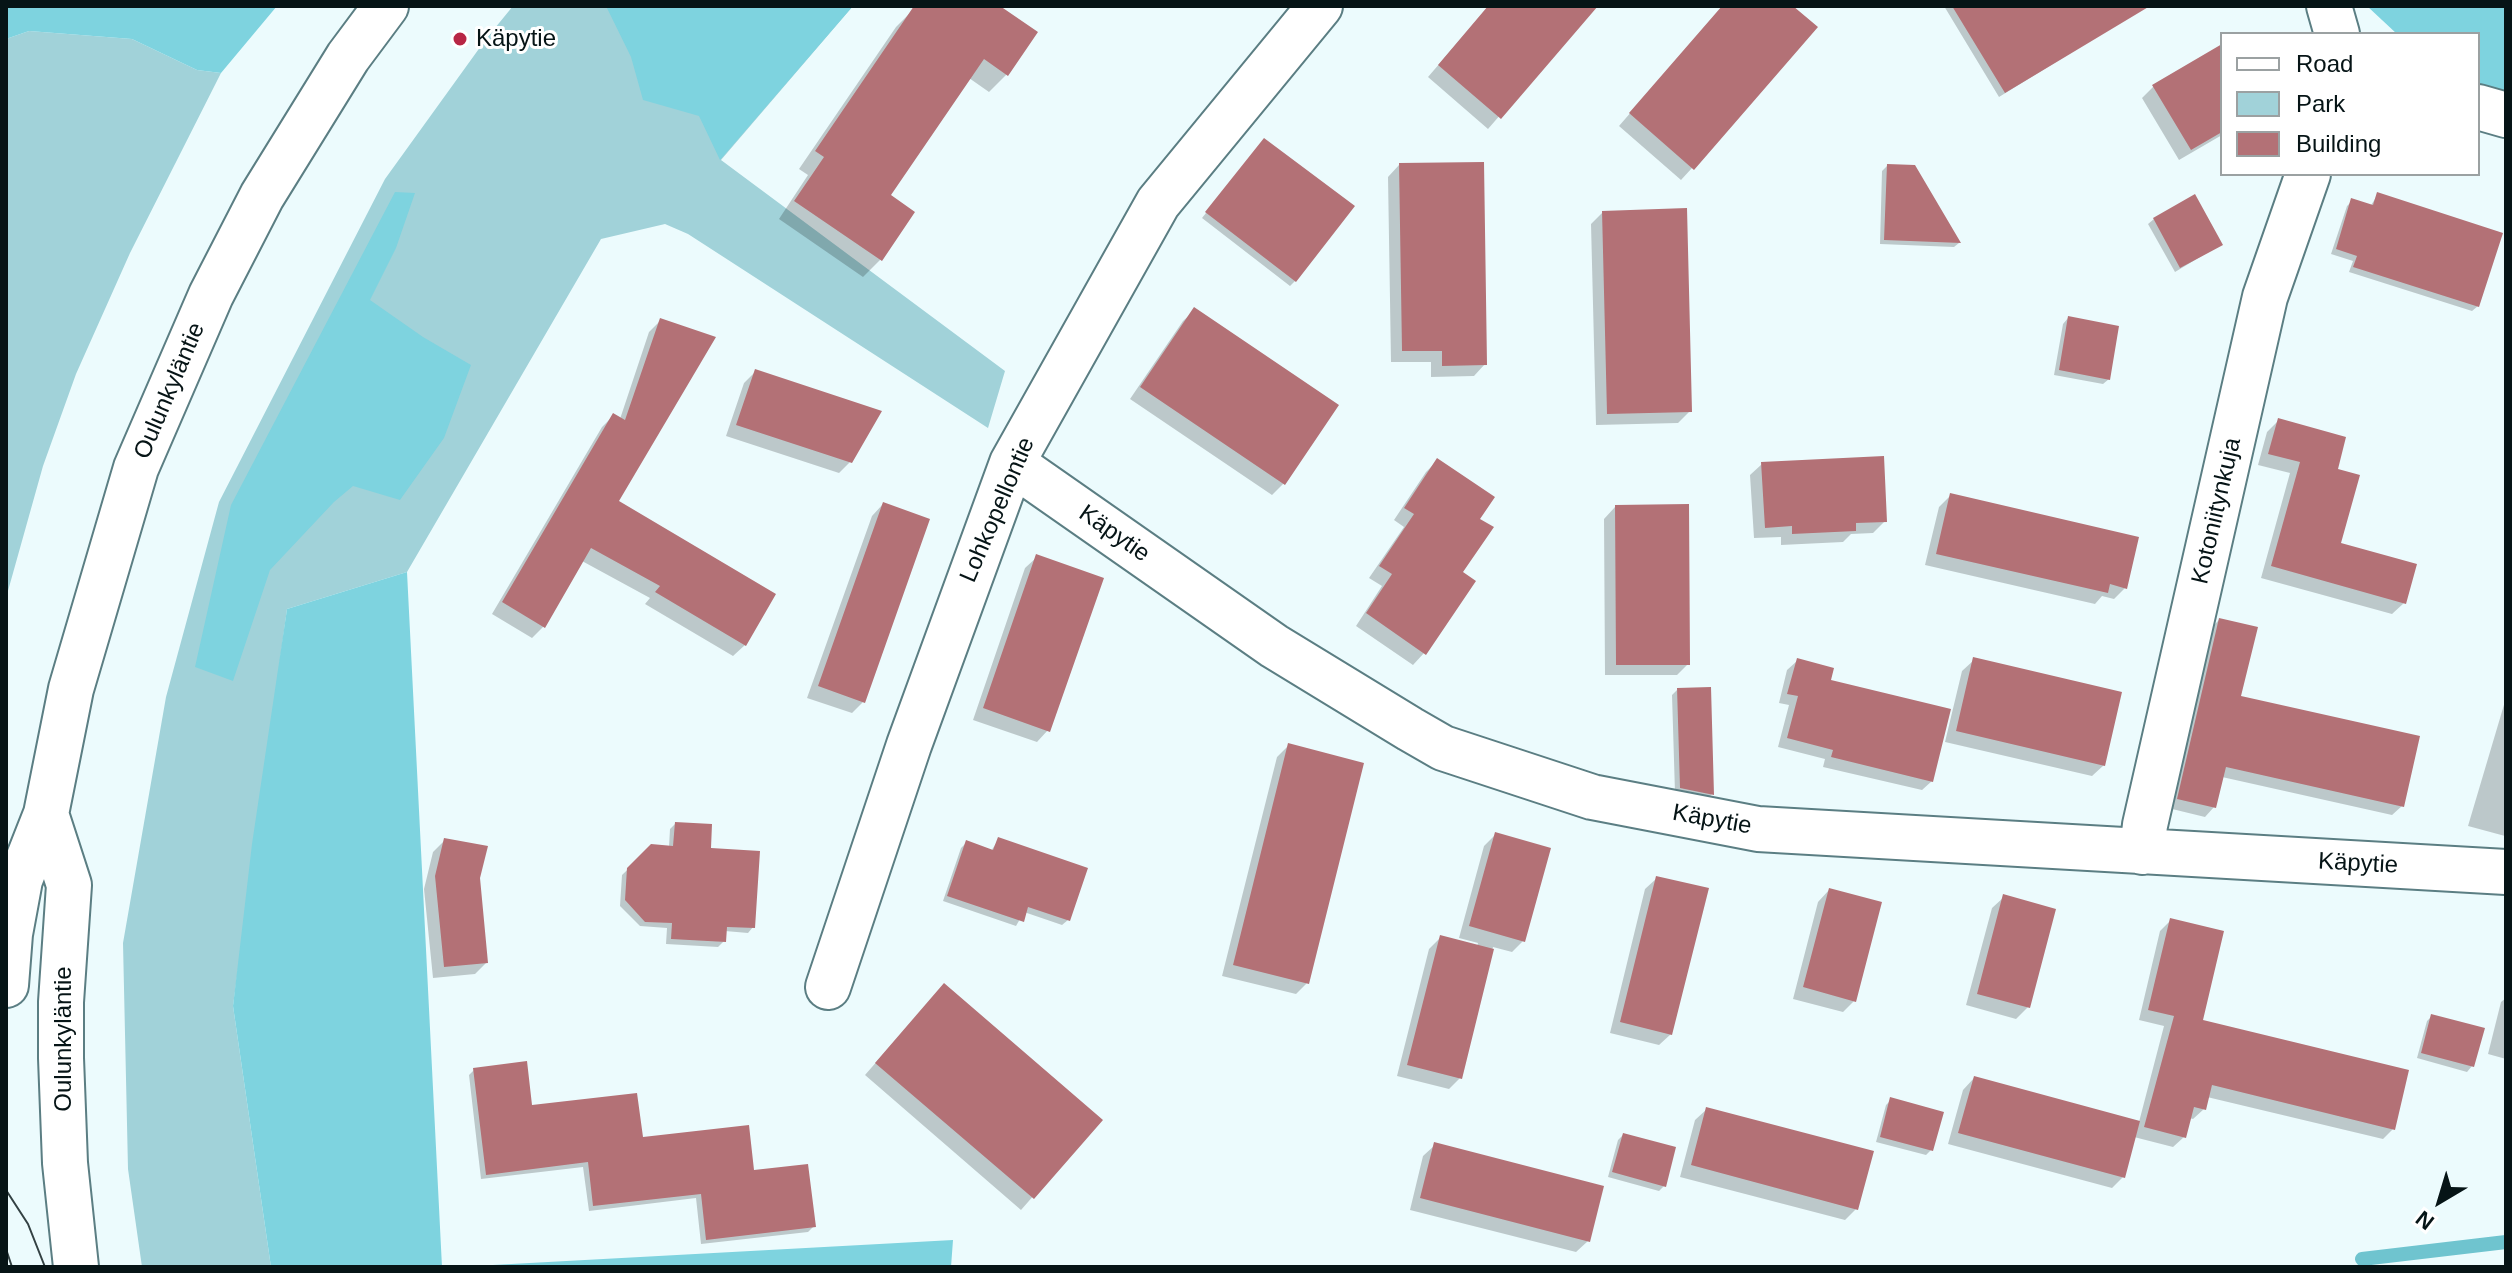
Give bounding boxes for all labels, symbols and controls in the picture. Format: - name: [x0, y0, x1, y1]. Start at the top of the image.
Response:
- place label: Käpytie: [476, 25, 556, 53]
- marker: Käpytie: [451, 30, 469, 48]
- legend: [2220, 32, 2480, 176]
- text: Road: [2296, 50, 2353, 77]
- text: Park: [2296, 90, 2345, 117]
- text: Building: [2296, 130, 2381, 157]
- street label: Oulunkyläntie: [128, 318, 212, 464]
- street label: Lohkopellontie: [955, 433, 1041, 587]
- street label: Kotoniitynkuja: [2186, 435, 2248, 587]
- street label: Käpytie: [1073, 499, 1155, 569]
- street label: Käpytie: [1670, 799, 1754, 841]
- street label: Käpytie: [2317, 848, 2399, 880]
- street label: Oulunkyläntie: [50, 966, 78, 1112]
- north arrow: [2400, 1161, 2480, 1241]
- text: N: [2411, 1206, 2439, 1235]

